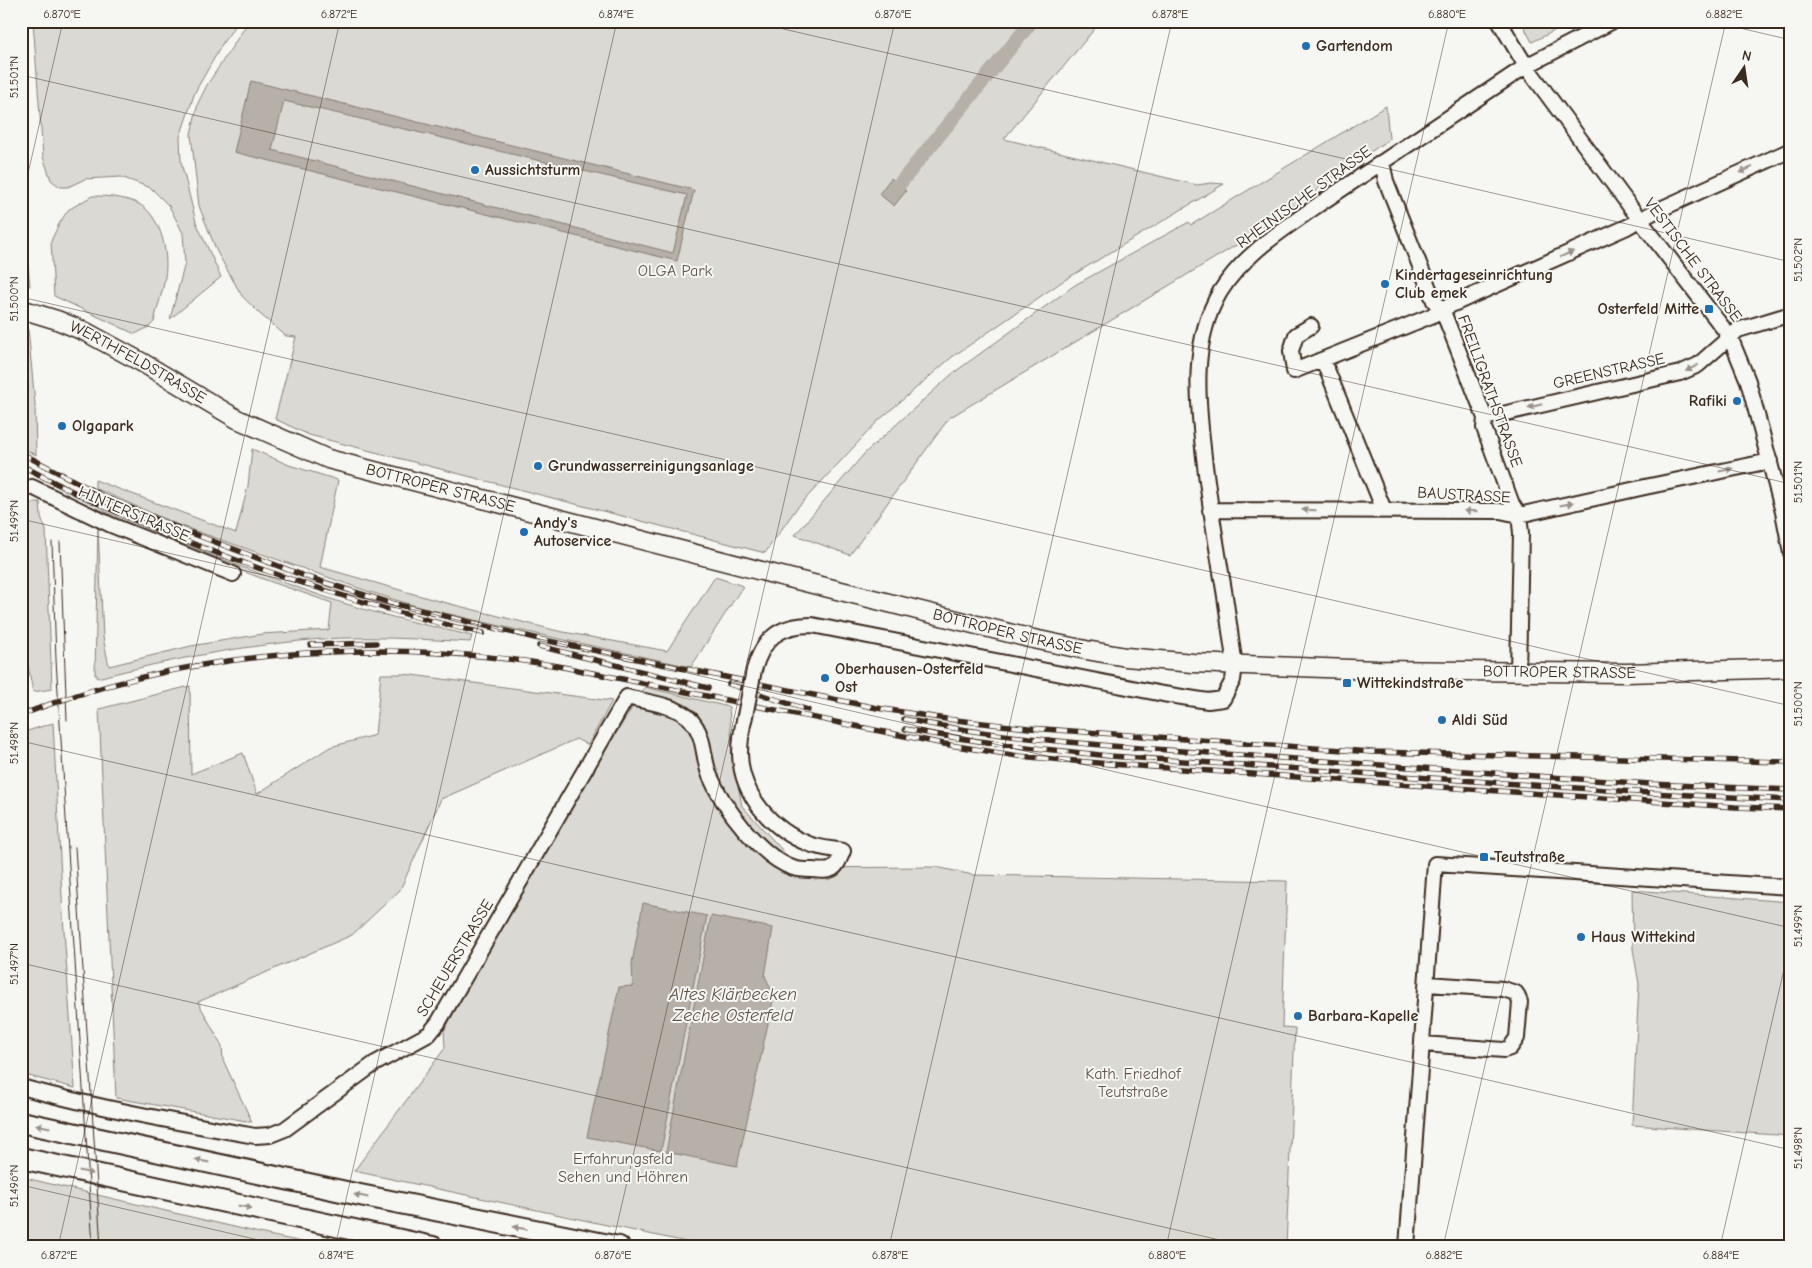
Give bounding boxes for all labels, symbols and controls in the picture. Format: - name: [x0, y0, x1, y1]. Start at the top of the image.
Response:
- text: 6.870°E: [43, 7, 81, 21]
- text: 6.872°E: [321, 7, 357, 21]
- text: 6.874°E: [598, 7, 634, 21]
- text: 6.876°E: [875, 7, 911, 21]
- text: 6.878°E: [1152, 7, 1188, 21]
- text: 6.880°E: [1428, 7, 1466, 21]
- text: 6.882°E: [1705, 7, 1743, 21]
- place label: Gartendom: [1316, 37, 1393, 55]
- marker: Gartendom: [1300, 40, 1312, 52]
- north arrow: [1720, 42, 1770, 92]
- text: N: [1740, 47, 1753, 65]
- text: 51.501°N: [7, 56, 21, 98]
- street label: RHEINISCHE STRASSE: [1233, 142, 1375, 252]
- place label: Aussichtsturm: [485, 161, 580, 179]
- marker: Aussichtsturm: [469, 164, 481, 176]
- one-way arrow: [1739, 166, 1753, 174]
- street label: VESTISCHE STRASSE: [1641, 195, 1746, 326]
- text: 51.502°N: [1791, 238, 1805, 282]
- one-way arrow: [1560, 249, 1574, 257]
- park label: OLGA Park: [638, 262, 713, 280]
- place label: Kindertageseinrichtung Club emek: [1395, 266, 1553, 302]
- text: 51.500°N: [7, 276, 21, 322]
- marker: Kindertageseinrichtung Club emek: [1379, 278, 1391, 290]
- place label: Osterfeld Mitte: [1598, 300, 1699, 318]
- marker: Osterfeld Mitte: [1703, 303, 1715, 315]
- street label: FREILIGRATHSTRASSE: [1454, 312, 1526, 470]
- street label: WERTHFELDSTRASSE: [67, 317, 210, 408]
- street label: GREENSTRASSE: [1551, 349, 1667, 393]
- one-way arrow: [1685, 364, 1700, 372]
- place label: Rafiki: [1689, 392, 1727, 410]
- marker: Rafiki: [1731, 395, 1743, 407]
- one-way arrow: [1527, 402, 1542, 410]
- place label: Olgapark: [72, 417, 134, 435]
- marker: Olgapark: [56, 420, 68, 432]
- place label: Grundwasserreinigungsanlage: [548, 457, 754, 475]
- street label: BOTTROPER STRASSE: [364, 460, 517, 516]
- marker: Grundwasserreinigungsanlage: [532, 460, 544, 472]
- text: 51.501°N: [1791, 461, 1805, 503]
- one-way arrow: [1718, 466, 1733, 474]
- street label: HINTERSTRASSE: [76, 482, 193, 546]
- street label: BAUSTRASSE: [1417, 484, 1512, 506]
- text: 51.499°N: [7, 500, 21, 542]
- one-way arrow: [1559, 500, 1574, 508]
- one-way arrow: [1300, 506, 1316, 514]
- one-way arrow: [1463, 507, 1479, 515]
- place label: Andy's Autoservice: [534, 514, 612, 550]
- marker: Andy's Autoservice: [518, 526, 530, 538]
- street label: BOTTROPER STRASSE: [931, 605, 1084, 658]
- place label: Oberhausen-Osterfeld Ost: [835, 660, 984, 696]
- street label: BOTTROPER STRASSE: [1483, 662, 1637, 682]
- marker: Oberhausen-Osterfeld Ost: [819, 672, 831, 684]
- place label: Wittekindstraße: [1357, 674, 1464, 692]
- marker: Wittekindstraße: [1341, 677, 1353, 689]
- text: 51.500°N: [1791, 681, 1805, 727]
- place label: Aldi Süd: [1452, 711, 1508, 729]
- marker: Aldi Süd: [1436, 714, 1448, 726]
- text: 51.498°N: [7, 722, 21, 764]
- place label: Teutstraße: [1494, 848, 1565, 866]
- marker: Teutstraße: [1478, 851, 1490, 863]
- street label: SCHEUERSTRASSE: [413, 896, 497, 1020]
- text: 51.499°N: [1791, 905, 1805, 947]
- place label: Haus Wittekind: [1591, 928, 1695, 946]
- marker: Haus Wittekind: [1575, 931, 1587, 943]
- text: 51.497°N: [7, 943, 21, 985]
- water label: Altes Klärbecken Zeche Osterfeld: [668, 984, 797, 1026]
- place label: Barbara-Kapelle: [1308, 1007, 1418, 1025]
- marker: Barbara-Kapelle: [1292, 1010, 1304, 1022]
- park label: Kath. Friedhof Teutstraße: [1085, 1065, 1182, 1101]
- one-way arrow: [36, 1122, 51, 1130]
- text: 51.498°N: [1791, 1127, 1805, 1169]
- park label: Erfahrungsfeld Sehen und Höhren: [558, 1150, 688, 1186]
- one-way arrow: [194, 1157, 209, 1165]
- text: 51.496°N: [7, 1165, 21, 1207]
- one-way arrow: [78, 1168, 94, 1176]
- one-way arrow: [352, 1191, 368, 1199]
- one-way arrow: [237, 1203, 252, 1211]
- one-way arrow: [512, 1223, 528, 1231]
- text: 6.872°E: [41, 1248, 77, 1262]
- text: 6.874°E: [318, 1248, 354, 1262]
- text: 6.876°E: [595, 1248, 631, 1262]
- text: 6.878°E: [872, 1248, 908, 1262]
- text: 6.880°E: [1148, 1248, 1186, 1262]
- text: 6.882°E: [1425, 1248, 1463, 1262]
- text: 6.884°E: [1703, 1248, 1739, 1262]

